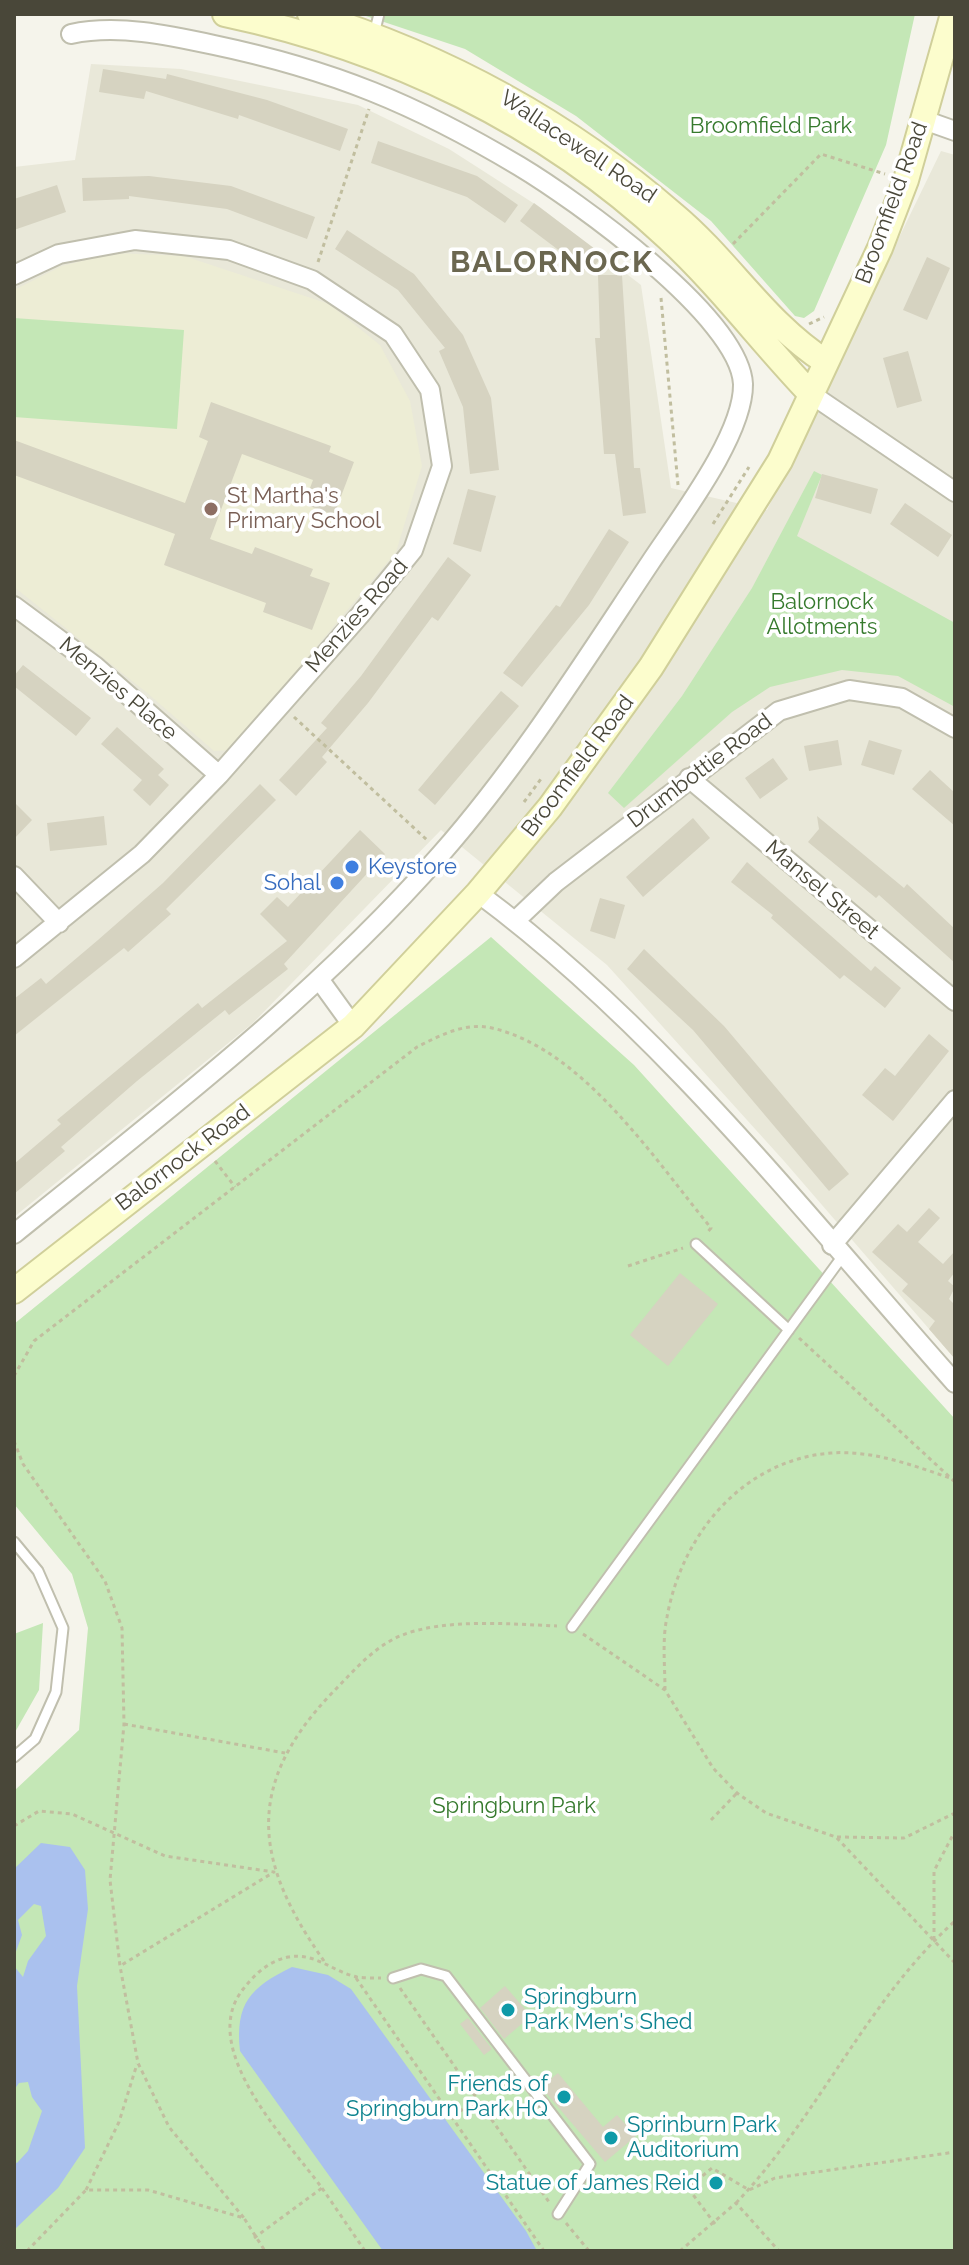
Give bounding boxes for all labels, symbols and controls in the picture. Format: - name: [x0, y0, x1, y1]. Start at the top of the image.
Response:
- street label: Wallacewell Road: [495, 85, 661, 209]
- park label: Broomfield Park: [690, 113, 852, 139]
- street label: Broomfield Road: [850, 118, 934, 288]
- district label: BALORNOCK: [450, 245, 654, 281]
- place label: St Martha's Primary School: [227, 483, 381, 534]
- marker: St Martha's Primary School: [202, 500, 220, 518]
- street label: Menzies Road: [300, 554, 414, 678]
- park label: Balornock Allotments: [767, 589, 877, 640]
- street label: Menzies Place: [54, 632, 182, 746]
- street label: Broomfield Road: [516, 690, 640, 842]
- street label: Drumbottie Road: [623, 708, 777, 834]
- street label: Mansel Street: [760, 835, 884, 945]
- place label: Keystore: [368, 854, 457, 880]
- marker: Keystore: [343, 858, 361, 876]
- place label: Sohal: [264, 870, 321, 896]
- marker: Sohal: [328, 874, 346, 892]
- street label: Balornock Road: [111, 1099, 255, 1217]
- park label: Springburn Park: [432, 1793, 596, 1819]
- place label: Springburn Park Men's Shed: [524, 1984, 692, 2036]
- marker: Springburn Park Men's Shed: [499, 2001, 517, 2019]
- place label: Friends of Springburn Park HQ: [346, 2071, 548, 2122]
- marker: Friends of Springburn Park HQ: [555, 2088, 573, 2106]
- place label: Sprinburn Park Auditorium: [627, 2112, 777, 2164]
- marker: Sprinburn Park Auditorium: [602, 2129, 620, 2147]
- place label: Statue of James Reid: [486, 2170, 700, 2196]
- marker: Statue of James Reid: [707, 2174, 725, 2192]

